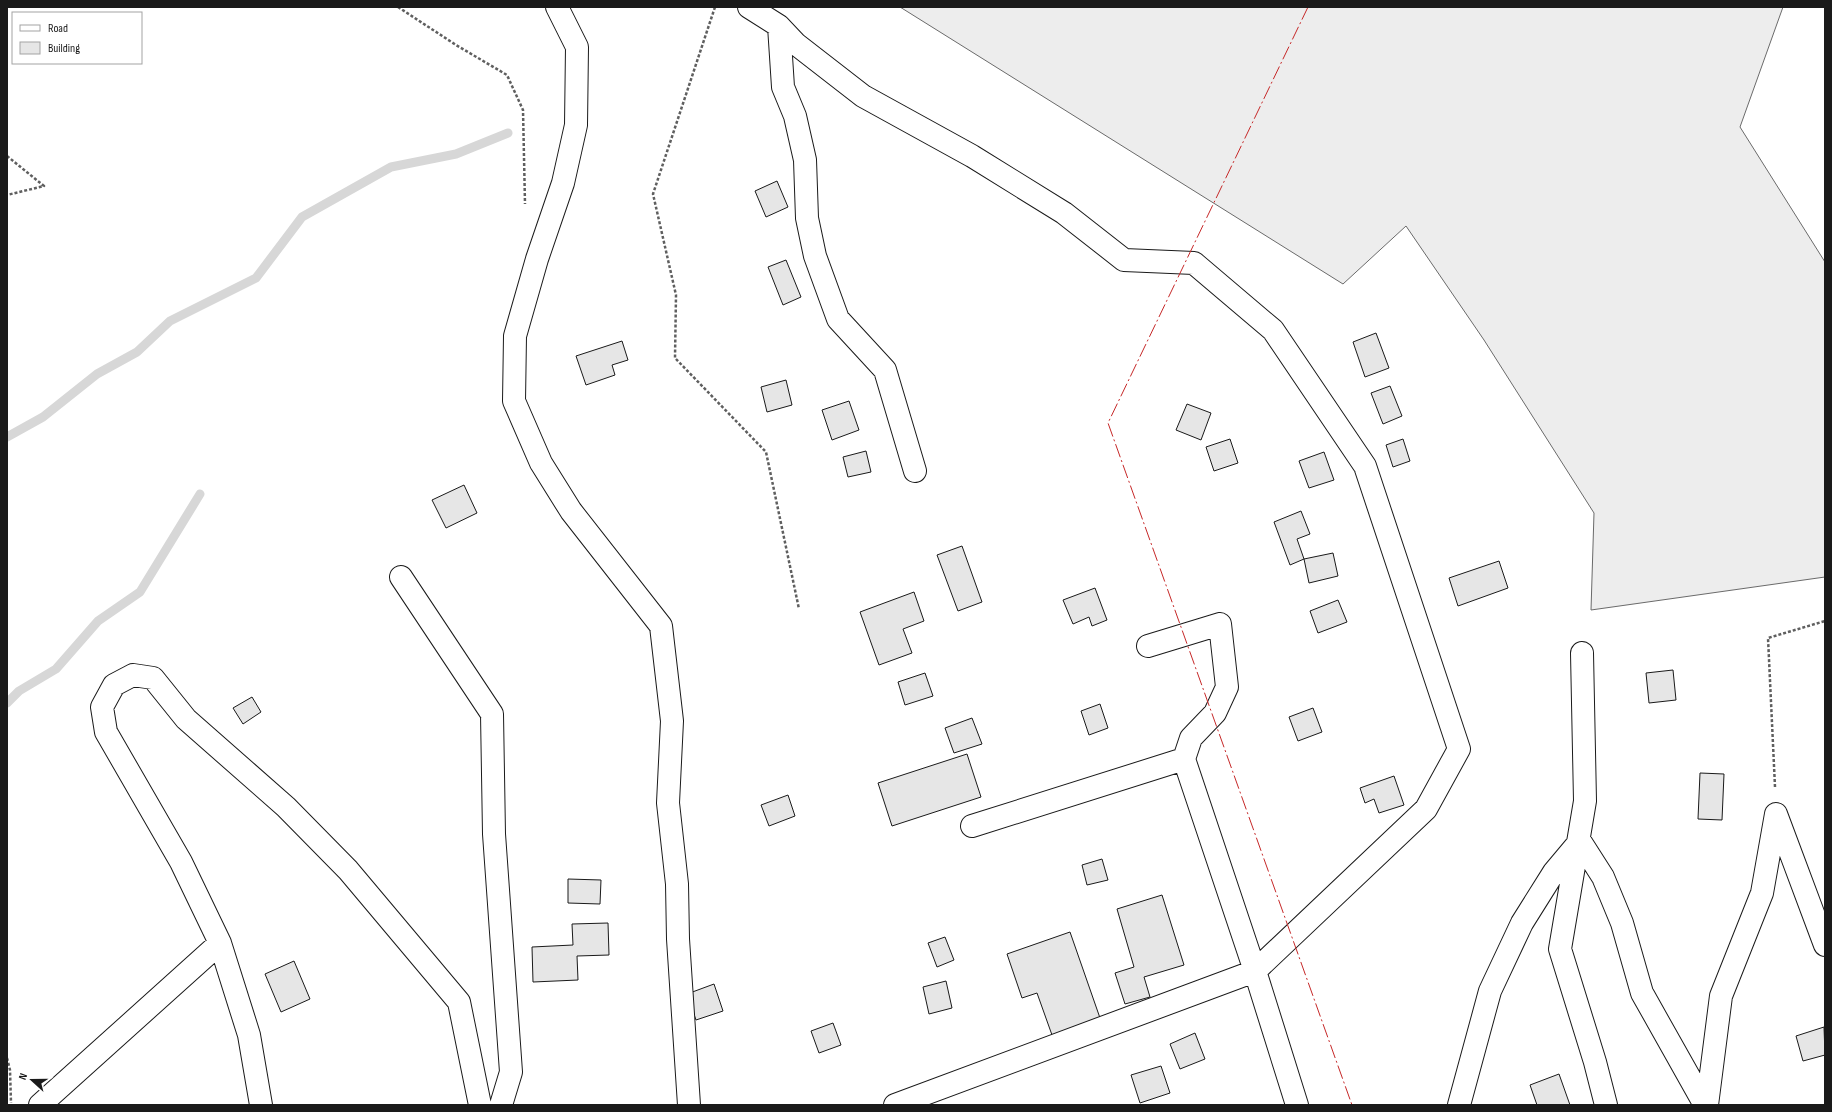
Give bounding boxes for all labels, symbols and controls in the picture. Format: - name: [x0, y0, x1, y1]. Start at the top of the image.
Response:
- legend: [12, 12, 142, 64]
- text: Road: [48, 21, 68, 36]
- text: Building: [48, 41, 80, 56]
- north arrow: [12, 1060, 52, 1100]
- text: N: [16, 1071, 30, 1082]

